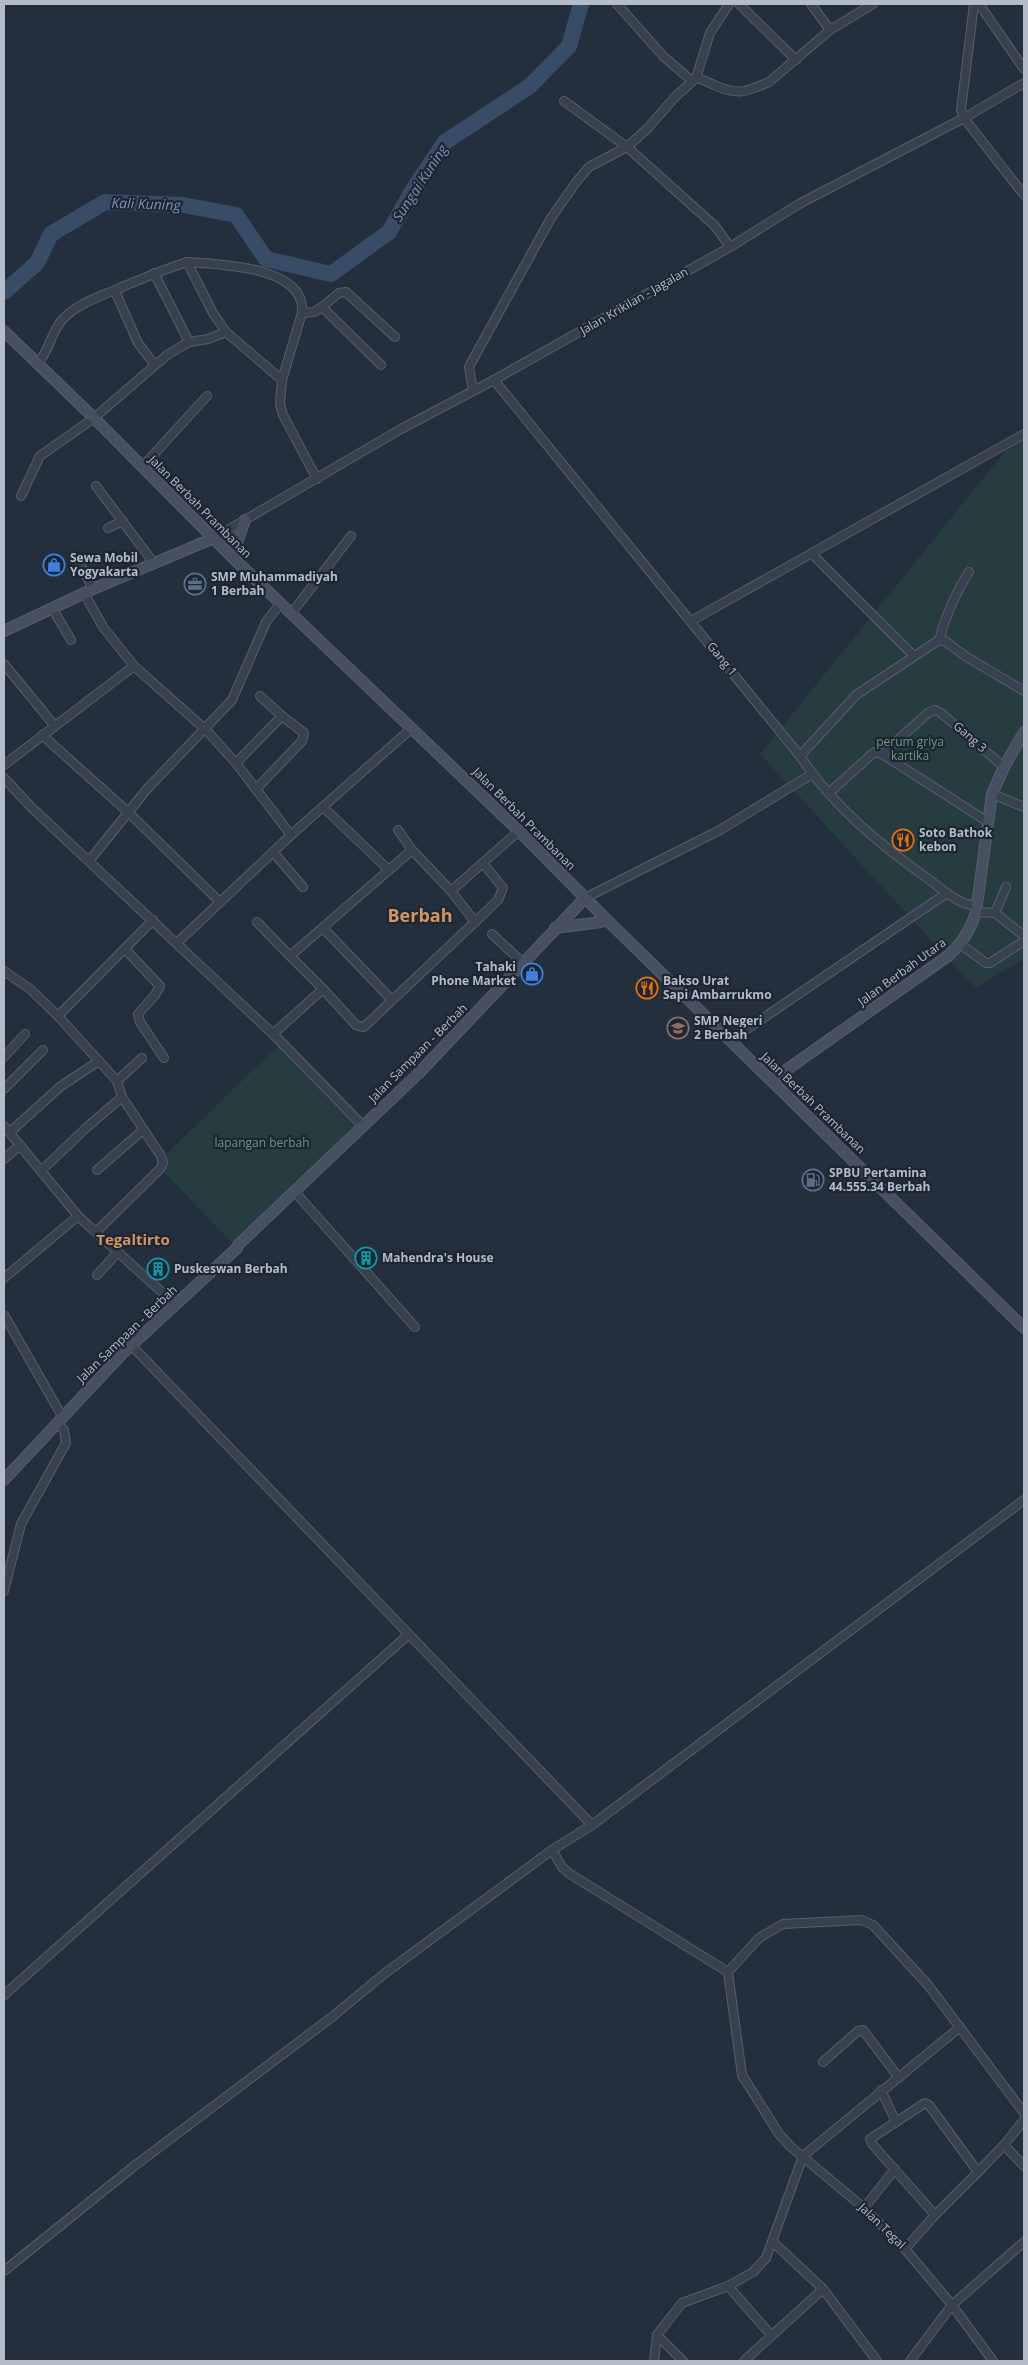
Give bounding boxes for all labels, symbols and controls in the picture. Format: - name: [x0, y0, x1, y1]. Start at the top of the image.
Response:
- water label: Sungai Kuning: [388, 140, 452, 225]
- water label: Kali Kuning: [111, 193, 182, 214]
- street label: Jalan Krikilan - Jagalan: [576, 263, 691, 339]
- street label: Jalan Berbah Prambanan: [144, 451, 256, 562]
- place label: Sewa Mobil Yogyakarta: [70, 549, 138, 580]
- shop icon: Sewa Mobil Yogyakarta: [42, 553, 66, 577]
- place label: SMP Muhammadiyah 1 Berbah: [211, 568, 338, 599]
- office icon: SMP Muhammadiyah 1 Berbah: [183, 572, 207, 596]
- street label: Gang 1: [703, 638, 741, 679]
- street label: Gang 3: [950, 717, 991, 756]
- park label: perum griya kartika: [876, 733, 944, 764]
- street label: Jalan Berbah Prambanan: [468, 763, 580, 874]
- place label: Soto Bathok kebon: [919, 824, 993, 855]
- restaurant icon: Soto Bathok kebon: [891, 828, 915, 852]
- district label: Berbah: [388, 903, 453, 927]
- street label: Jalan Berbah Utara: [853, 934, 949, 1010]
- place label: Tahaki Phone Market: [431, 958, 516, 989]
- shop icon: Tahaki Phone Market: [520, 962, 544, 986]
- place label: Bakso Urat Sapi Ambarrukmo: [663, 972, 772, 1003]
- restaurant icon: Bakso Urat Sapi Ambarrukmo: [635, 976, 659, 1000]
- street label: Jalan Sampaan - Berbah: [364, 999, 471, 1107]
- place label: SMP Negeri 2 Berbah: [694, 1012, 762, 1043]
- school or university icon: SMP Negeri 2 Berbah: [666, 1016, 690, 1040]
- street label: Jalan Berbah Prambanan: [757, 1047, 869, 1157]
- park label: lapangan berbah: [214, 1134, 310, 1151]
- place label: SPBU Pertamina 44.555.34 Berbah: [829, 1164, 930, 1195]
- fuel station icon: SPBU Pertamina 44.555.34 Berbah: [801, 1168, 825, 1192]
- district label: Tegaltirto: [96, 1229, 170, 1249]
- building icon: Mahendra's House: [354, 1246, 378, 1270]
- place label: Mahendra's House: [382, 1249, 494, 1266]
- building icon: Puskeswan Berbah: [146, 1257, 170, 1281]
- place label: Puskeswan Berbah: [174, 1260, 288, 1277]
- street label: Jalan Sampaan - Berbah: [72, 1281, 181, 1387]
- street label: Jalan Tegal: [854, 2198, 910, 2252]

